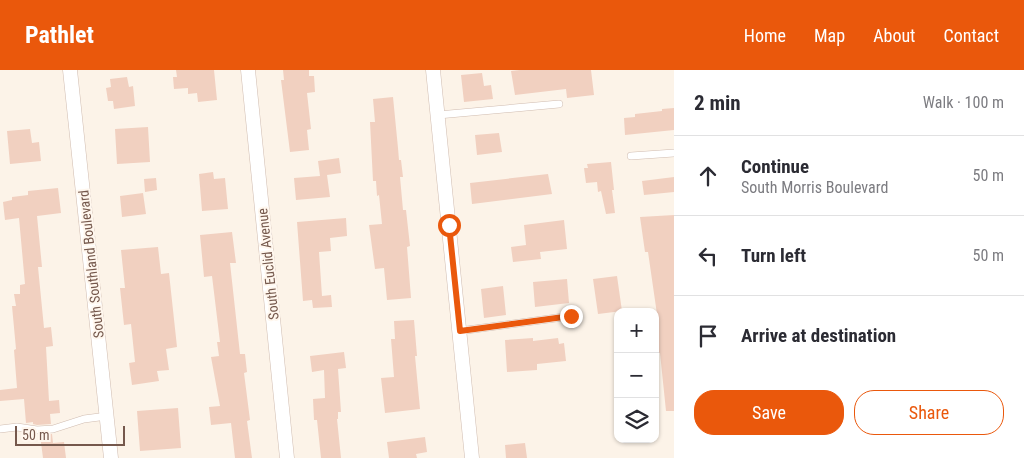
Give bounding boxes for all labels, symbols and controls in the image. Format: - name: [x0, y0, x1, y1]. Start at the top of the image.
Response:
- text: Pathlet: [25, 21, 94, 49]
- text: Home: [744, 25, 786, 46]
- text: Map: [814, 25, 845, 46]
- text: About: [873, 25, 915, 46]
- text: Contact: [943, 25, 999, 46]
- text: 2 min: [694, 91, 741, 115]
- text: Walk · 100 m: [923, 93, 1004, 112]
- text: Continue: [741, 155, 809, 178]
- icon: ahead: [694, 162, 722, 190]
- text: 50 m: [972, 166, 1004, 185]
- text: South Morris Boulevard: [741, 178, 888, 197]
- street label: South Southland Boulevard: [75, 189, 107, 339]
- street label: South Euclid Avenue: [254, 207, 282, 321]
- route start: [438, 214, 461, 237]
- icon: left: [694, 242, 722, 270]
- text: Turn left: [741, 244, 806, 267]
- text: 50 m: [972, 246, 1004, 265]
- route end: [560, 305, 583, 328]
- map controls: [614, 308, 659, 443]
- button: +: [614, 308, 659, 353]
- icon: arrive: [694, 322, 722, 350]
- text: Arrive at destination: [741, 324, 896, 347]
- button: −: [614, 353, 659, 398]
- button: Save: [694, 390, 844, 435]
- button: Share: [854, 390, 1004, 435]
- button: layers: [614, 398, 659, 443]
- scale bar: [15, 423, 125, 446]
- text: 50 m: [22, 427, 50, 443]

